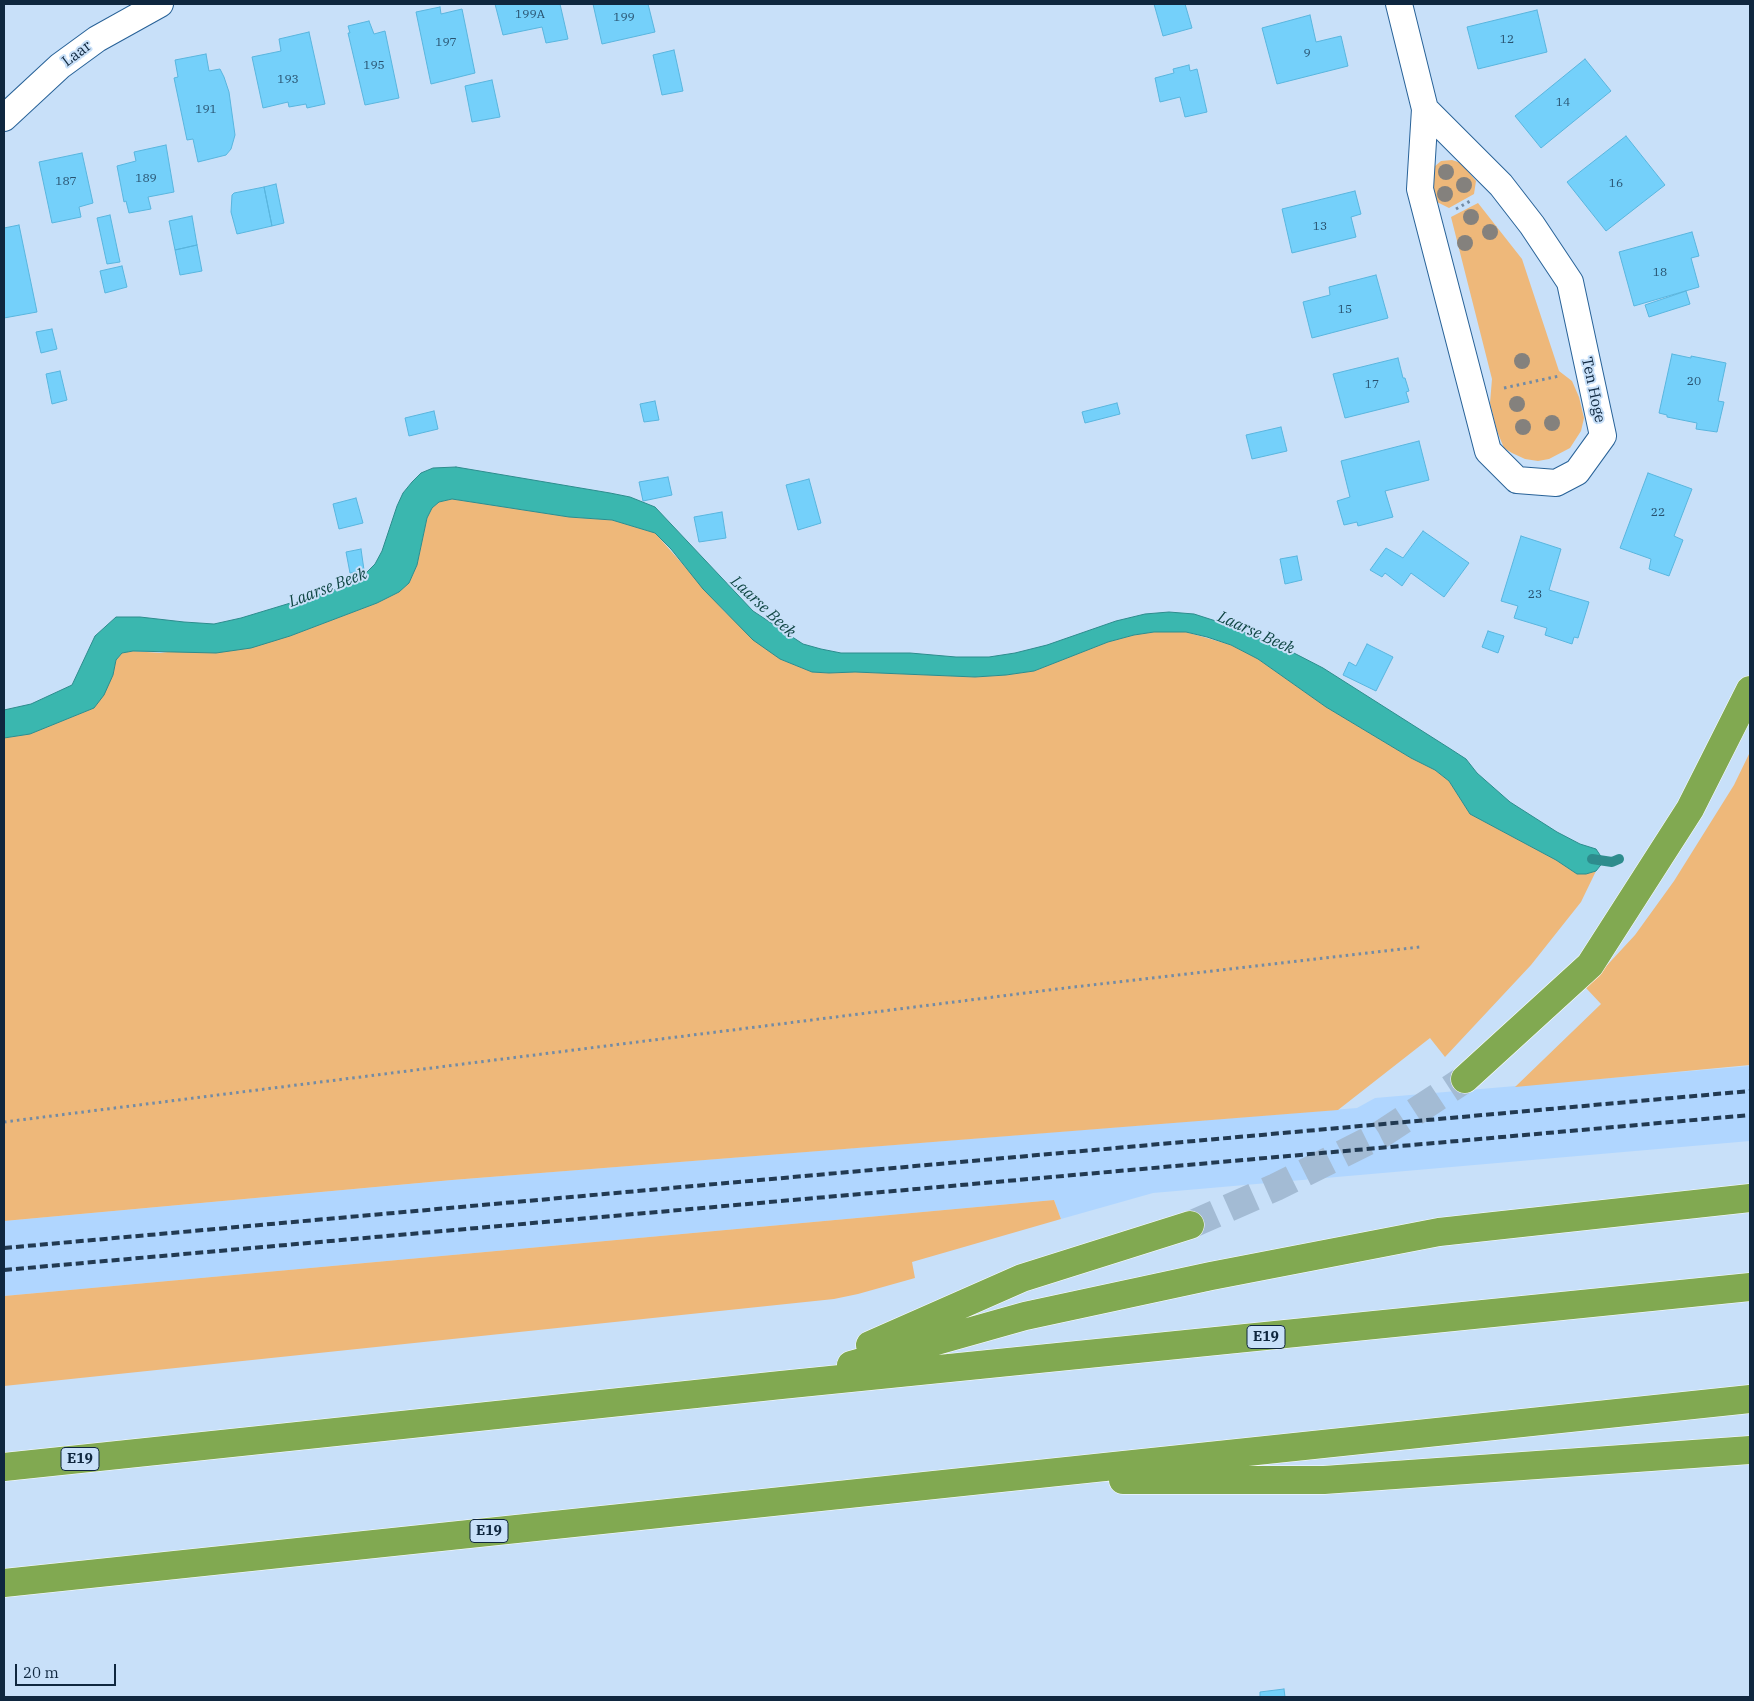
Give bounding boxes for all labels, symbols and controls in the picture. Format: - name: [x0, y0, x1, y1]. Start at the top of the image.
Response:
- house number: 199A: [515, 8, 545, 22]
- house number: 199: [613, 11, 635, 25]
- house number: 12: [1500, 33, 1514, 47]
- house number: 197: [435, 36, 457, 50]
- street label: Laar: [59, 37, 95, 71]
- house number: 9: [1303, 47, 1311, 61]
- house number: 195: [363, 59, 385, 73]
- house number: 193: [277, 73, 299, 87]
- house number: 14: [1556, 96, 1570, 110]
- house number: 191: [195, 103, 217, 117]
- house number: 189: [135, 172, 157, 186]
- house number: 187: [55, 175, 77, 189]
- house number: 16: [1609, 177, 1623, 191]
- house number: 13: [1313, 220, 1327, 234]
- house number: 18: [1653, 266, 1667, 280]
- house number: 15: [1338, 303, 1352, 317]
- street label: Ten Hoge: [1577, 356, 1609, 424]
- house number: 20: [1687, 375, 1701, 389]
- house number: 17: [1365, 378, 1379, 392]
- house number: 22: [1651, 506, 1665, 520]
- water label: Laarse Beek: [286, 564, 370, 612]
- water label: Laarse Beek: [726, 572, 800, 642]
- house number: 23: [1528, 588, 1542, 602]
- water label: Laarse Beek: [1215, 608, 1297, 658]
- road number: E19: [1247, 1325, 1285, 1348]
- road number: E19: [61, 1448, 99, 1470]
- road number: E19: [470, 1520, 508, 1542]
- scale bar: [18, 1654, 119, 1686]
- text: 20 m: [23, 1663, 59, 1682]

